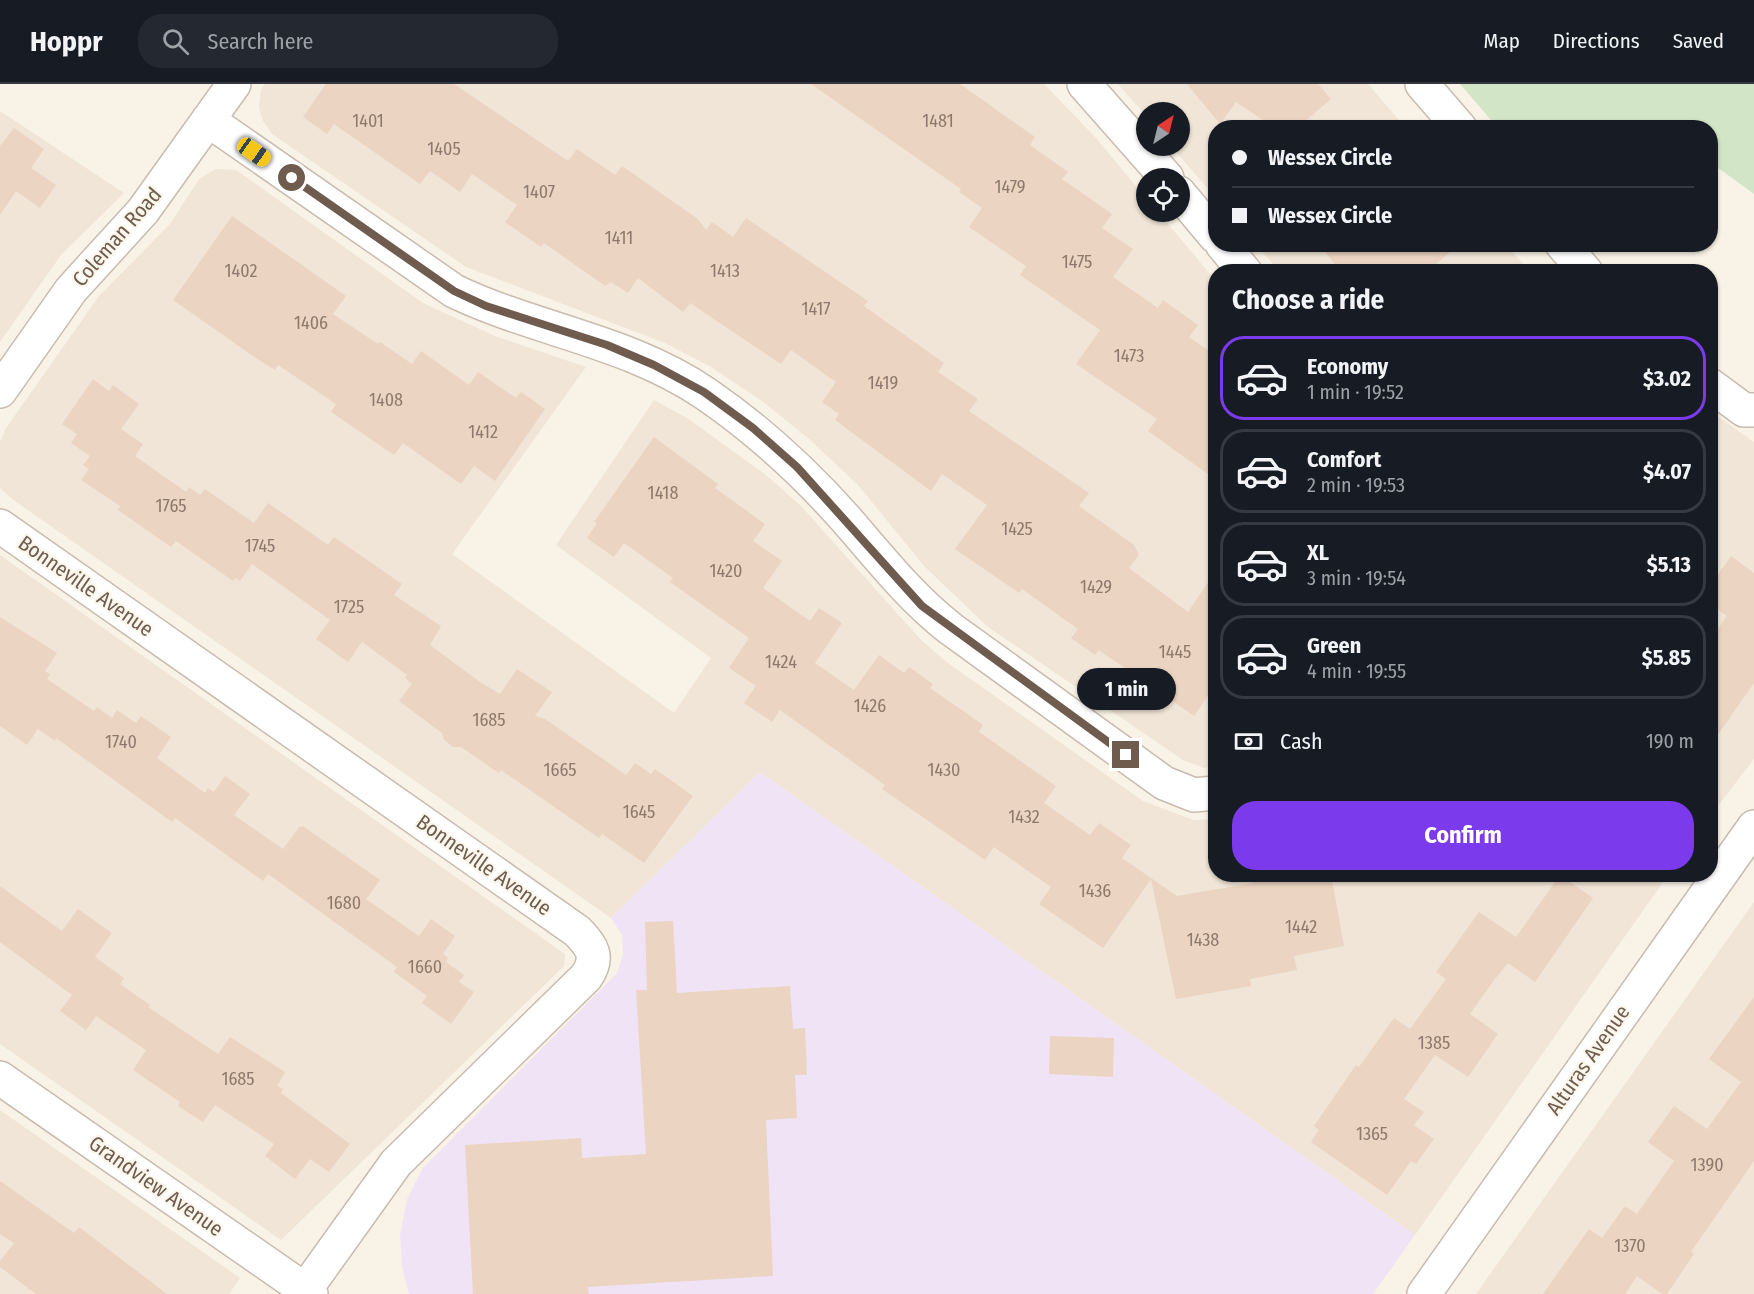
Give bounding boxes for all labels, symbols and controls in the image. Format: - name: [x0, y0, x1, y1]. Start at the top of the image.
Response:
- search box: [138, 14, 558, 68]
- text: Hoppr: [30, 25, 102, 58]
- icon: search: [159, 25, 192, 58]
- text: Search here: [207, 28, 313, 55]
- text: Map: [1483, 28, 1520, 54]
- text: Directions: [1553, 28, 1640, 54]
- text: Saved: [1673, 28, 1724, 54]
- north arrow: [1136, 102, 1190, 156]
- map controls: [1136, 102, 1190, 222]
- house number: 1401: [352, 110, 384, 132]
- house number: 1481: [922, 110, 954, 132]
- car: [234, 134, 274, 170]
- house number: 1405: [427, 138, 461, 160]
- text: Wessex Circle: [1268, 144, 1392, 171]
- route start: [278, 164, 305, 191]
- button: locate: [1136, 168, 1190, 222]
- house number: 1479: [994, 176, 1026, 198]
- house number: 1407: [523, 181, 555, 203]
- street label: Coleman Road: [67, 182, 167, 292]
- text: Wessex Circle: [1268, 202, 1392, 229]
- house number: 1411: [605, 227, 633, 249]
- house number: 1475: [1062, 251, 1092, 273]
- house number: 1402: [225, 260, 257, 282]
- house number: 1413: [710, 260, 740, 282]
- text: Choose a ride: [1232, 284, 1384, 316]
- house number: 1417: [801, 298, 831, 320]
- house number: 1406: [294, 312, 328, 334]
- house number: 1473: [1114, 345, 1144, 367]
- icon: car: [1235, 351, 1289, 405]
- text: Economy: [1307, 353, 1388, 380]
- text: $3.02: [1643, 365, 1691, 392]
- house number: 1419: [868, 372, 898, 394]
- text: 1 min · 19:52: [1307, 380, 1404, 404]
- house number: 1408: [369, 389, 403, 411]
- house number: 1412: [468, 421, 498, 443]
- icon: car: [1235, 444, 1289, 498]
- text: Comfort: [1307, 446, 1381, 473]
- text: $4.07: [1643, 458, 1691, 485]
- text: 2 min · 19:53: [1307, 473, 1405, 497]
- house number: 1418: [648, 482, 678, 504]
- house number: 1765: [156, 495, 187, 517]
- house number: 1425: [1001, 518, 1033, 540]
- street label: Bonneville Avenue: [13, 530, 159, 642]
- house number: 1745: [245, 535, 275, 557]
- icon: car: [1235, 537, 1289, 591]
- text: XL: [1307, 539, 1329, 566]
- text: $5.13: [1647, 551, 1691, 578]
- house number: 1420: [710, 560, 742, 582]
- text: 3 min · 19:54: [1307, 566, 1406, 590]
- house number: 1429: [1080, 576, 1112, 598]
- house number: 1725: [334, 596, 364, 618]
- icon: car: [1235, 630, 1289, 684]
- text: Green: [1307, 632, 1361, 659]
- house number: 1445: [1159, 641, 1191, 663]
- text: $5.85: [1642, 644, 1691, 671]
- house number: 1424: [765, 651, 797, 673]
- text: 4 min · 19:55: [1307, 659, 1406, 683]
- callout: 1 min: [1076, 668, 1176, 710]
- text: 1 min: [1105, 677, 1148, 701]
- house number: 1426: [854, 695, 886, 717]
- house number: 1685: [472, 709, 506, 731]
- icon: cash: [1232, 725, 1265, 758]
- text: Cash: [1280, 728, 1323, 755]
- text: 190 m: [1646, 729, 1694, 753]
- house number: 1740: [105, 731, 137, 753]
- route end: [1112, 741, 1139, 768]
- house number: 1665: [543, 759, 577, 781]
- house number: 1430: [928, 759, 960, 781]
- house number: 1645: [623, 801, 655, 823]
- button: Confirm: [1232, 801, 1694, 870]
- house number: 1432: [1008, 806, 1040, 828]
- street label: Bonneville Avenue: [411, 809, 557, 921]
- house number: 1436: [1079, 880, 1111, 902]
- house number: 1680: [327, 892, 361, 914]
- house number: 1442: [1285, 916, 1317, 938]
- house number: 1438: [1187, 929, 1219, 951]
- house number: 1660: [408, 956, 442, 978]
- street label: Alturas Avenue: [1541, 1000, 1635, 1120]
- house number: 1385: [1418, 1032, 1450, 1054]
- house number: 1685: [221, 1068, 255, 1090]
- house number: 1365: [1356, 1123, 1388, 1145]
- street label: Grandview Avenue: [84, 1130, 228, 1242]
- house number: 1390: [1690, 1154, 1724, 1176]
- house number: 1370: [1614, 1235, 1646, 1257]

